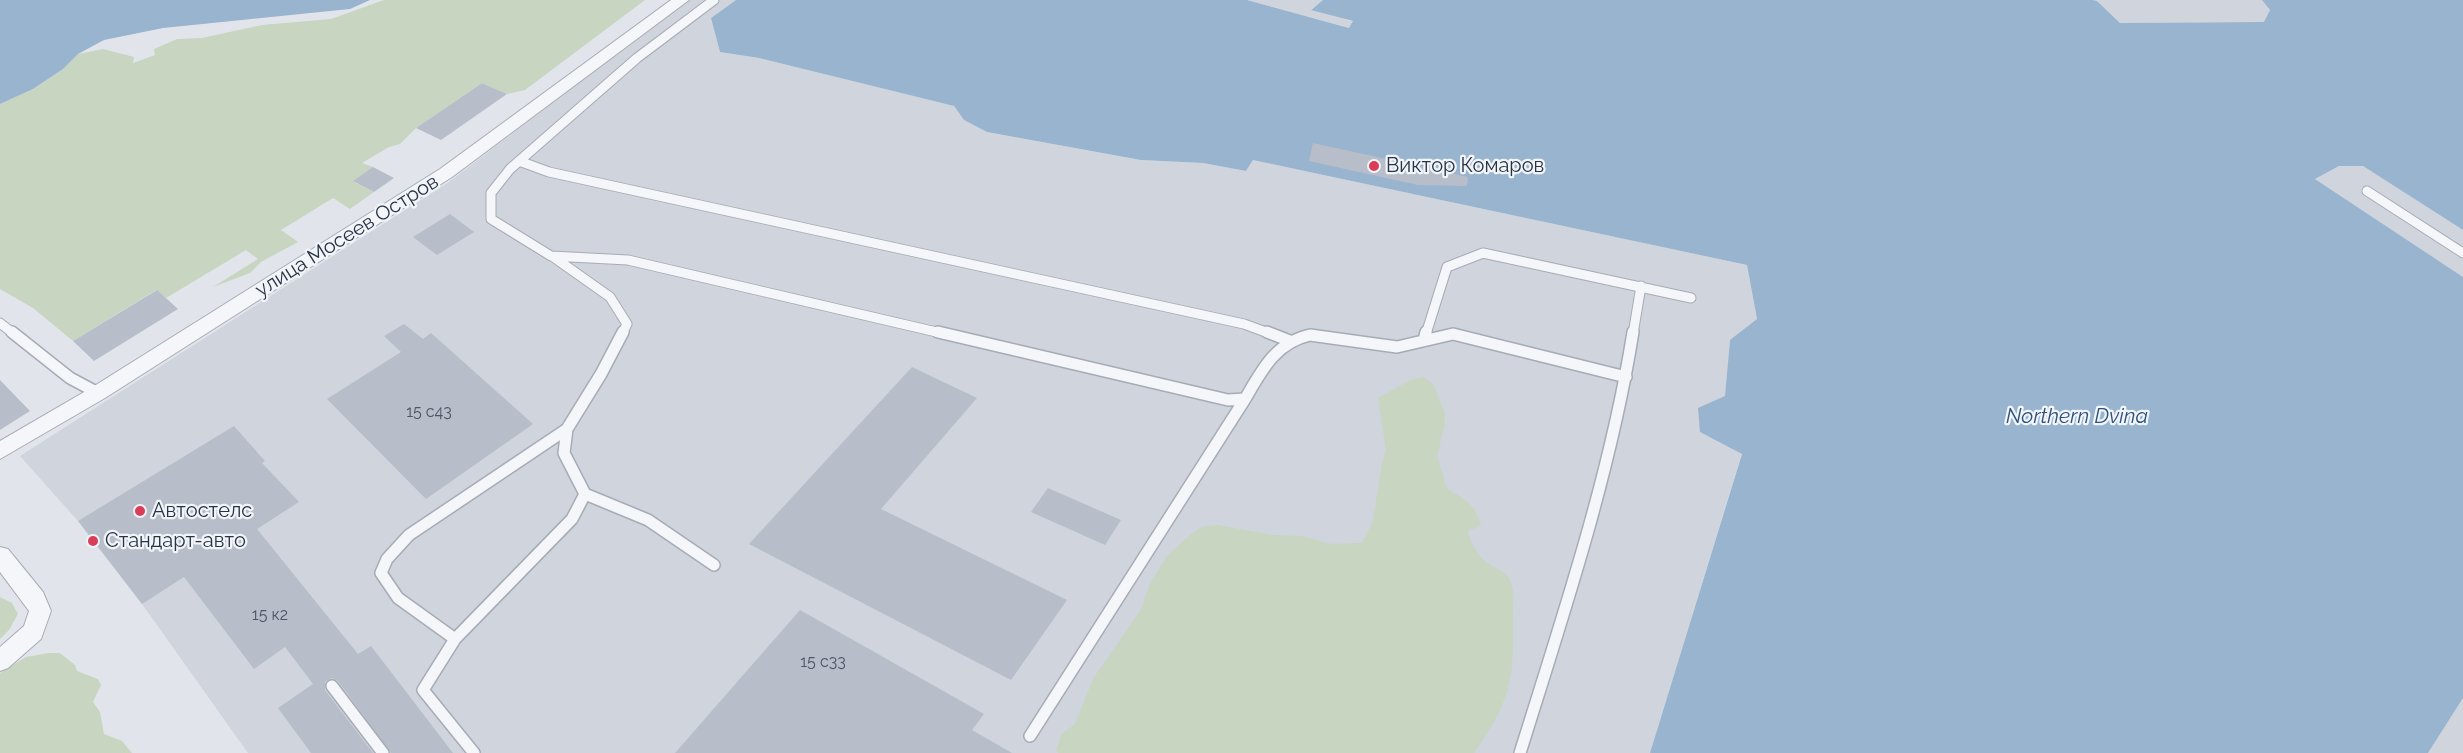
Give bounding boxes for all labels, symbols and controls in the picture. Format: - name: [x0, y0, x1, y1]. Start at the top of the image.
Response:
- place label: Виктор Комаров: [1386, 154, 1544, 178]
- marker: Виктор Комаров: [1367, 159, 1381, 173]
- street label: улица Мосеев Остров: [251, 170, 443, 302]
- house number: 15 с43: [406, 402, 452, 422]
- water label: Northern Dvina: [2006, 404, 2148, 430]
- place label: Автостелс: [152, 499, 252, 523]
- marker: Автостелс: [133, 504, 147, 518]
- place label: Стандарт-авто: [105, 529, 246, 553]
- marker: Стандарт-авто: [86, 534, 100, 548]
- house number: 15 к2: [252, 605, 288, 625]
- house number: 15 с33: [800, 652, 846, 672]

